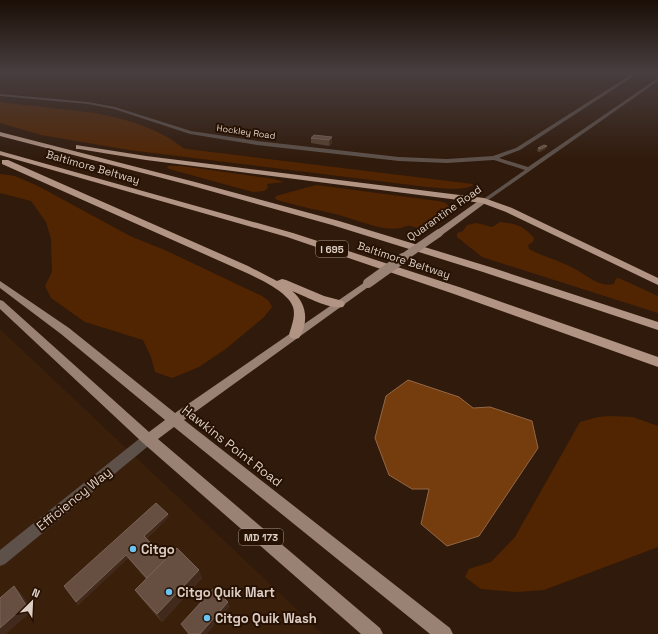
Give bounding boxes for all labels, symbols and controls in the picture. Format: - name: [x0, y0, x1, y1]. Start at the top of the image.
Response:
- street label: Hockley Road: [216, 122, 276, 142]
- street label: Baltimore Beltway: [45, 147, 141, 187]
- street label: Quarantine Road: [404, 182, 484, 244]
- street label: Baltimore Beltway: [356, 238, 452, 282]
- road number: I 695: [316, 241, 348, 257]
- street label: Hawkins Point Road: [179, 402, 285, 490]
- street label: Efficiency Way: [33, 463, 115, 535]
- road number: MD 173: [239, 529, 283, 545]
- place label: Citgo: [141, 541, 175, 558]
- marker: Citgo: [128, 544, 138, 554]
- north arrow: [12, 582, 52, 622]
- place label: Citgo Quik Mart: [177, 584, 275, 601]
- text: N: [30, 585, 42, 601]
- marker: Citgo Quik Mart: [164, 587, 174, 597]
- place label: Citgo Quik Wash: [215, 610, 317, 627]
- marker: Citgo Quik Wash: [202, 613, 212, 623]

